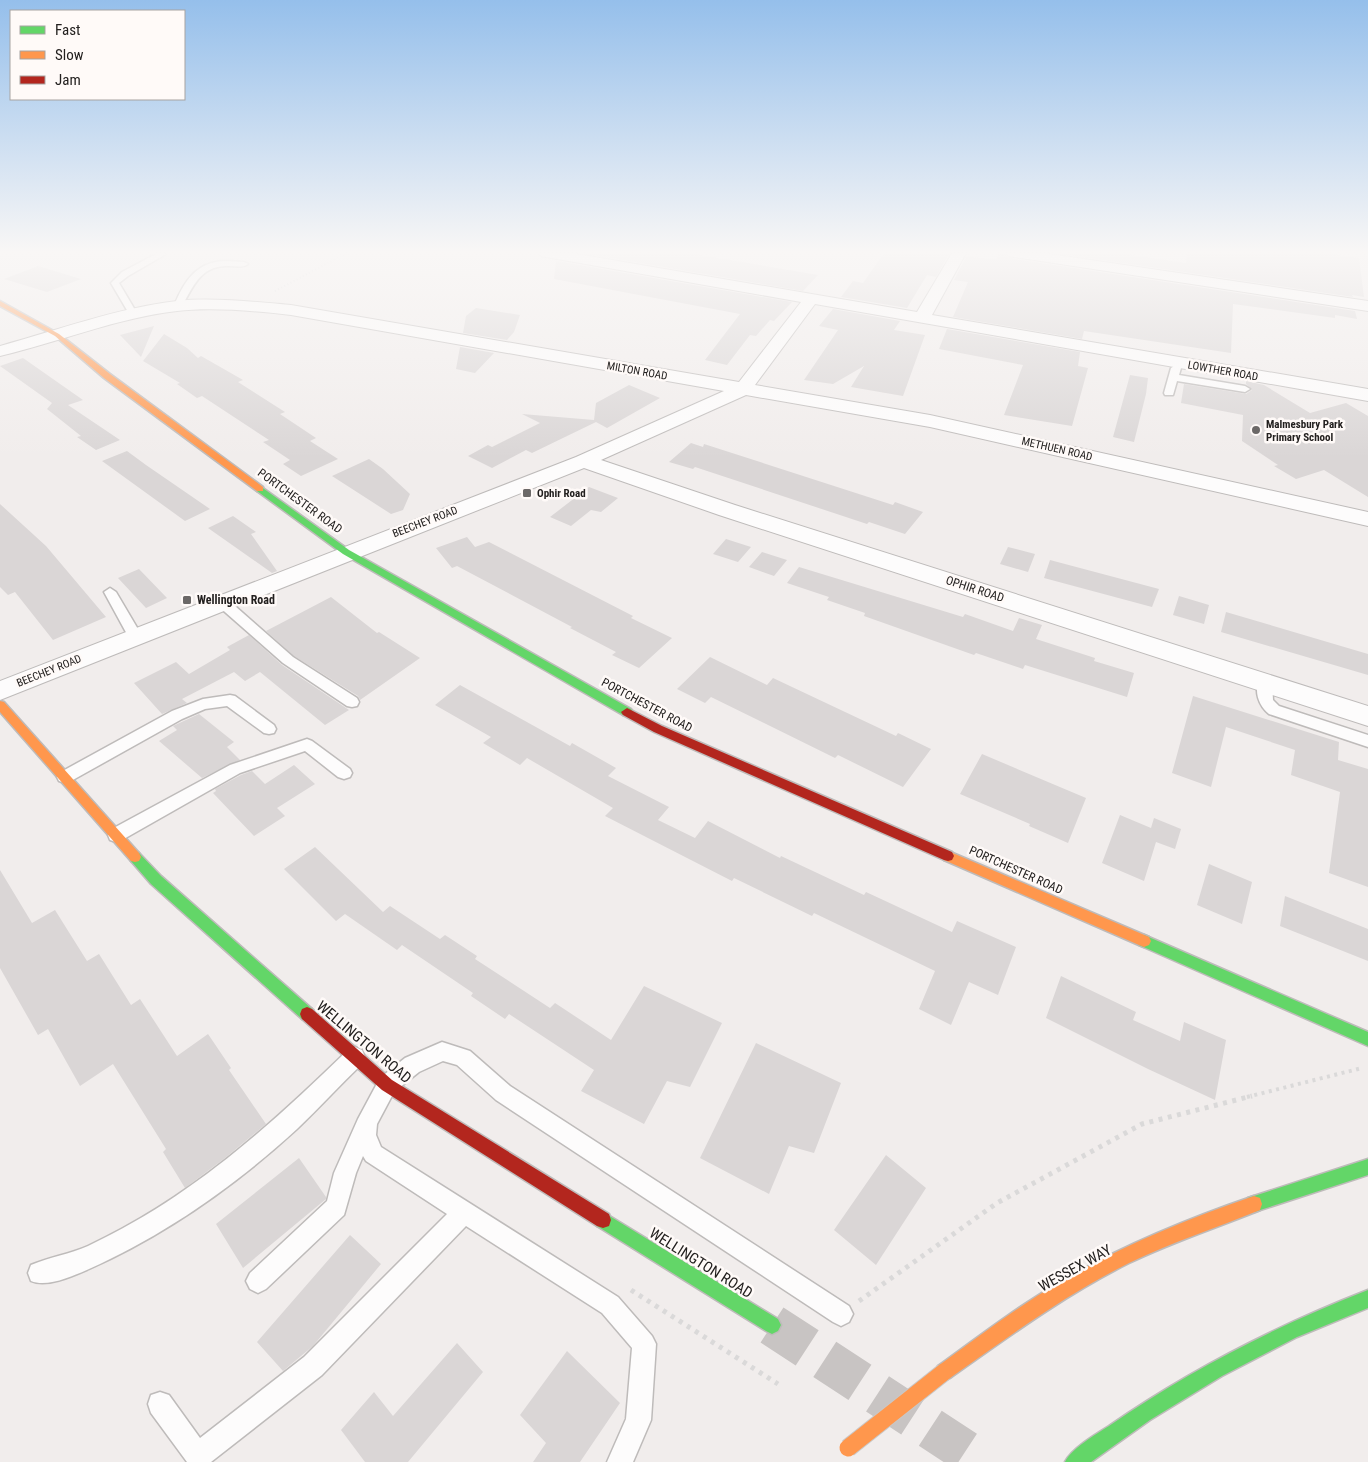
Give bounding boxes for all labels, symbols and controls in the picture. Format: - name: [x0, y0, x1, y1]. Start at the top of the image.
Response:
- legend: [10, 10, 185, 100]
- text: Fast: [55, 21, 80, 39]
- text: Slow: [55, 46, 84, 64]
- text: Jam: [55, 71, 81, 89]
- street label: LOWTHER ROAD: [1187, 358, 1259, 384]
- street label: MILTON ROAD: [606, 359, 668, 383]
- place label: Malmesbury Park Primary School: [1266, 418, 1344, 444]
- marker: Malmesbury Park Primary School: [1250, 424, 1262, 436]
- street label: METHUEN ROAD: [1020, 435, 1094, 463]
- street label: PORTCHESTER ROAD: [255, 466, 345, 536]
- marker: Ophir Road: [521, 487, 533, 499]
- place label: Ophir Road: [537, 487, 586, 500]
- street label: BEECHEY ROAD: [391, 504, 459, 540]
- street label: OPHIR ROAD: [944, 573, 1006, 605]
- place label: Wellington Road: [197, 593, 275, 607]
- marker: Wellington Road: [181, 594, 193, 606]
- street label: BEECHEY ROAD: [15, 652, 83, 690]
- street label: PORTCHESTER ROAD: [599, 675, 695, 735]
- street label: PORTCHESTER ROAD: [967, 843, 1065, 897]
- street label: WELLINGTON ROAD: [313, 997, 415, 1087]
- street label: WELLINGTON ROAD: [646, 1224, 756, 1302]
- street label: WESSEX WAY: [1035, 1241, 1115, 1295]

